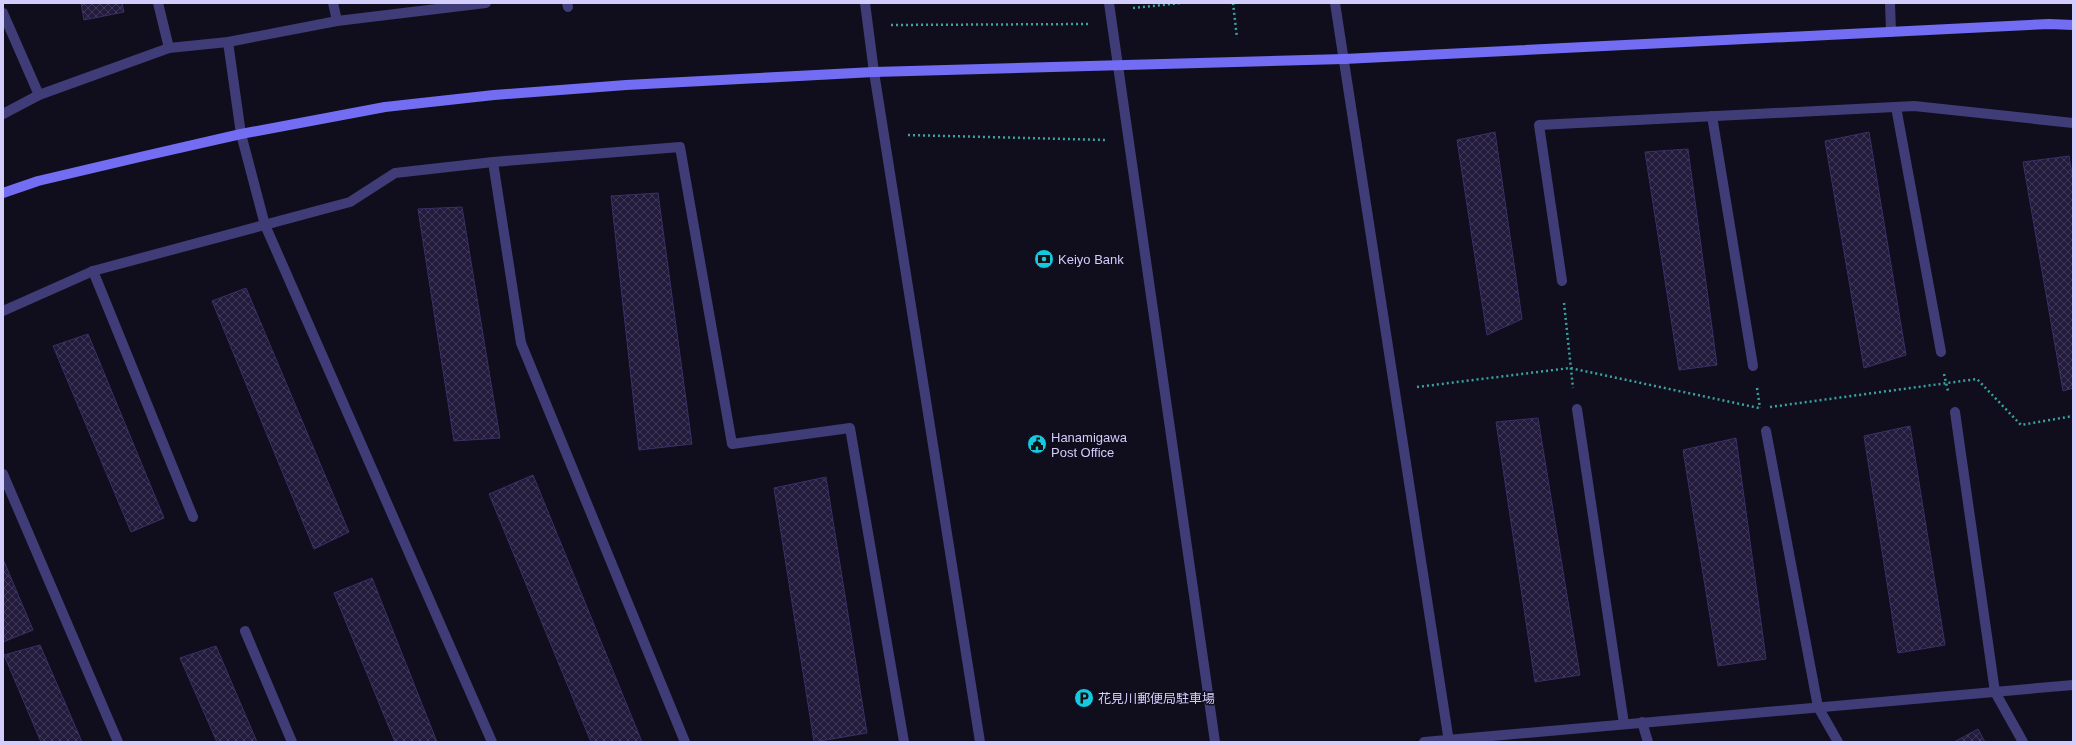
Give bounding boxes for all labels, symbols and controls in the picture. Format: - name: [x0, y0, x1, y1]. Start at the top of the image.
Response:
- bank icon: Keiyo Bank: [1033, 248, 1055, 270]
- place label: Keiyo Bank: [1058, 252, 1124, 267]
- place label: Hanamigawa Post Office: [1051, 430, 1128, 460]
- public building icon: Hanamigawa Post Office: [1026, 433, 1048, 455]
- parking icon: 花見川郵便局駐車場: [1073, 687, 1095, 709]
- place label: 花見川郵便局駐車場: [1098, 691, 1215, 706]

